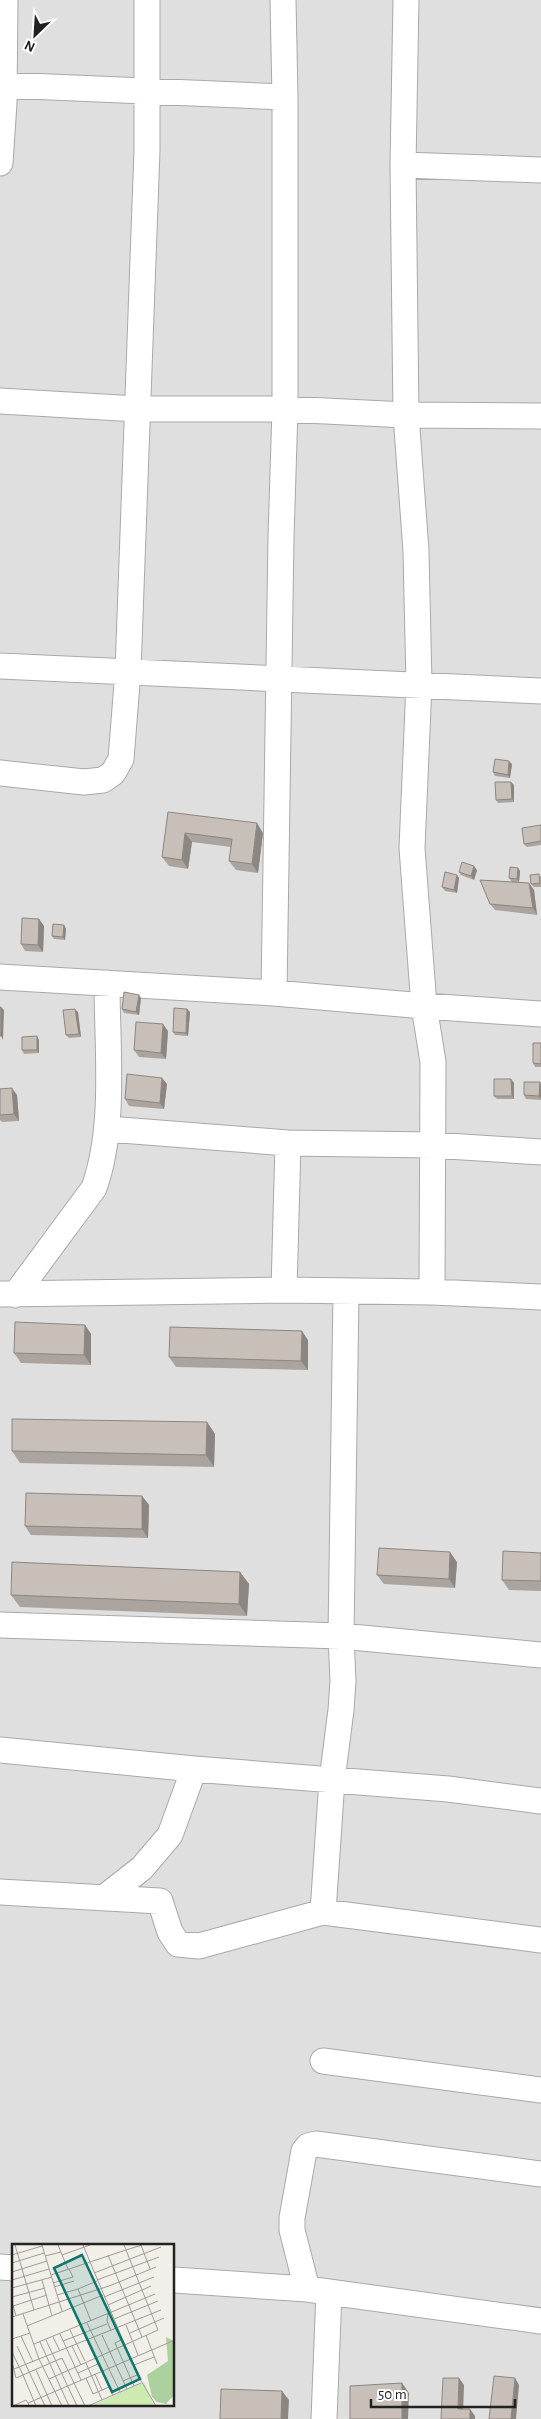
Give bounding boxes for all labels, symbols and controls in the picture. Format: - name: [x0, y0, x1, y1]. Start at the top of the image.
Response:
- north arrow: [10, 10, 60, 60]
- text: N: [23, 37, 37, 54]
- inset map: [12, 2244, 175, 2406]
- scale bar: [371, 2376, 515, 2408]
- text: 50 m: [378, 2387, 407, 2402]

